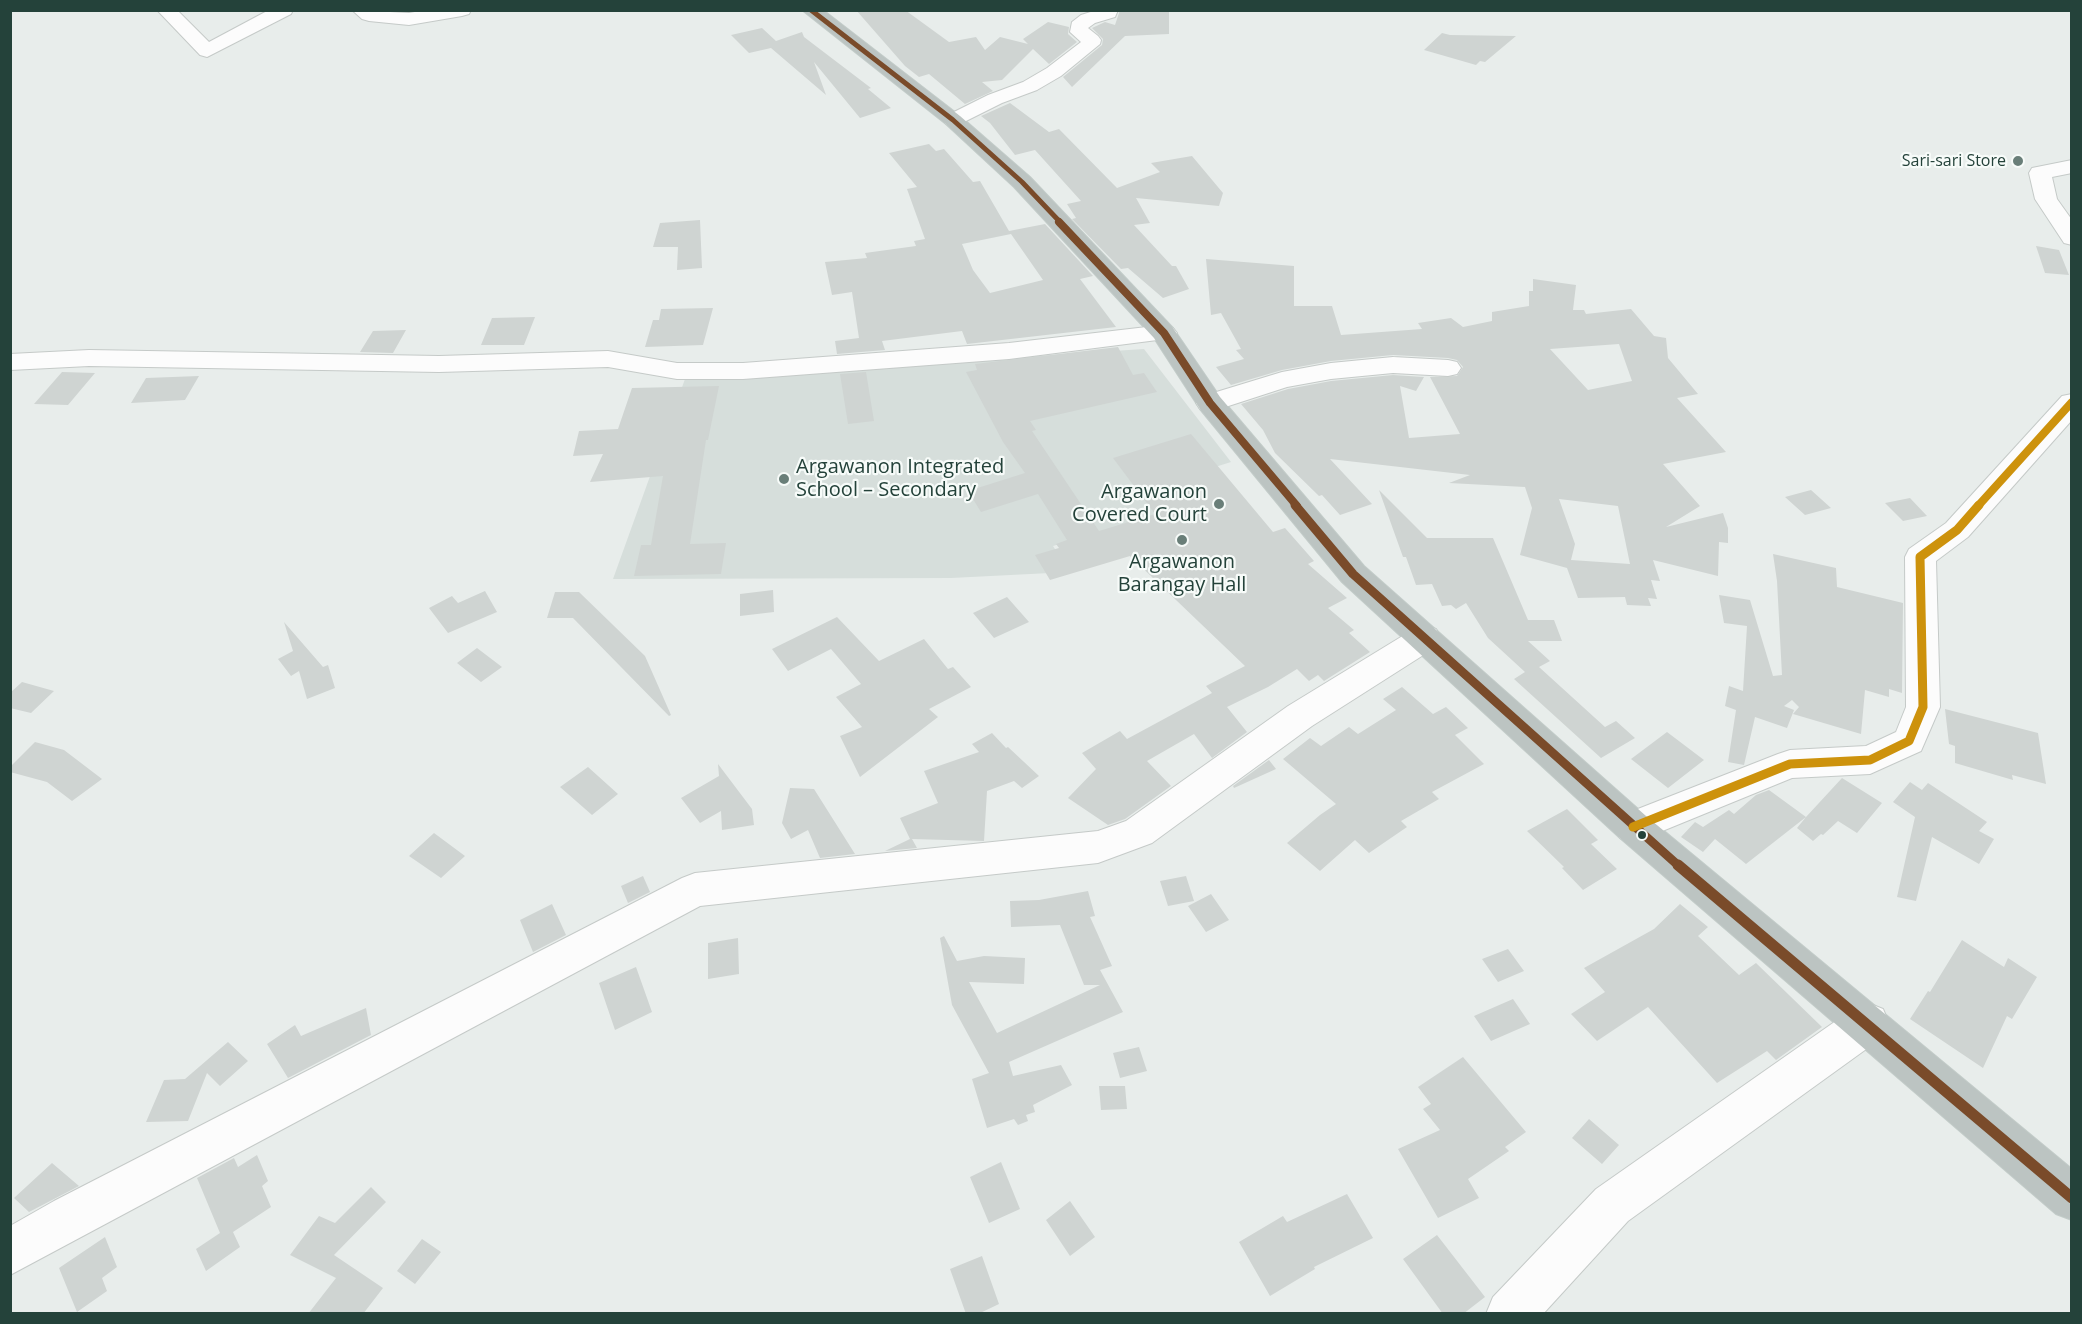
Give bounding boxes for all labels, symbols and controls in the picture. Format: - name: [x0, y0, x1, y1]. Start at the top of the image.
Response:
- place label: Sari-sari Store: [1902, 151, 2006, 171]
- marker: Sari-sari Store: [2011, 154, 2025, 168]
- place label: Argawanon Integrated School – Secondary: [796, 455, 1004, 502]
- marker: Argawanon Integrated School – Secondary: [777, 472, 791, 486]
- place label: Argawanon Covered Court: [1072, 480, 1207, 527]
- marker: Argawanon Covered Court: [1212, 497, 1226, 511]
- marker: Argawanon Barangay Hall: [1175, 533, 1189, 547]
- place label: Argawanon Barangay Hall: [1118, 550, 1246, 597]
- unlabelled marker: [1636, 829, 1648, 841]

